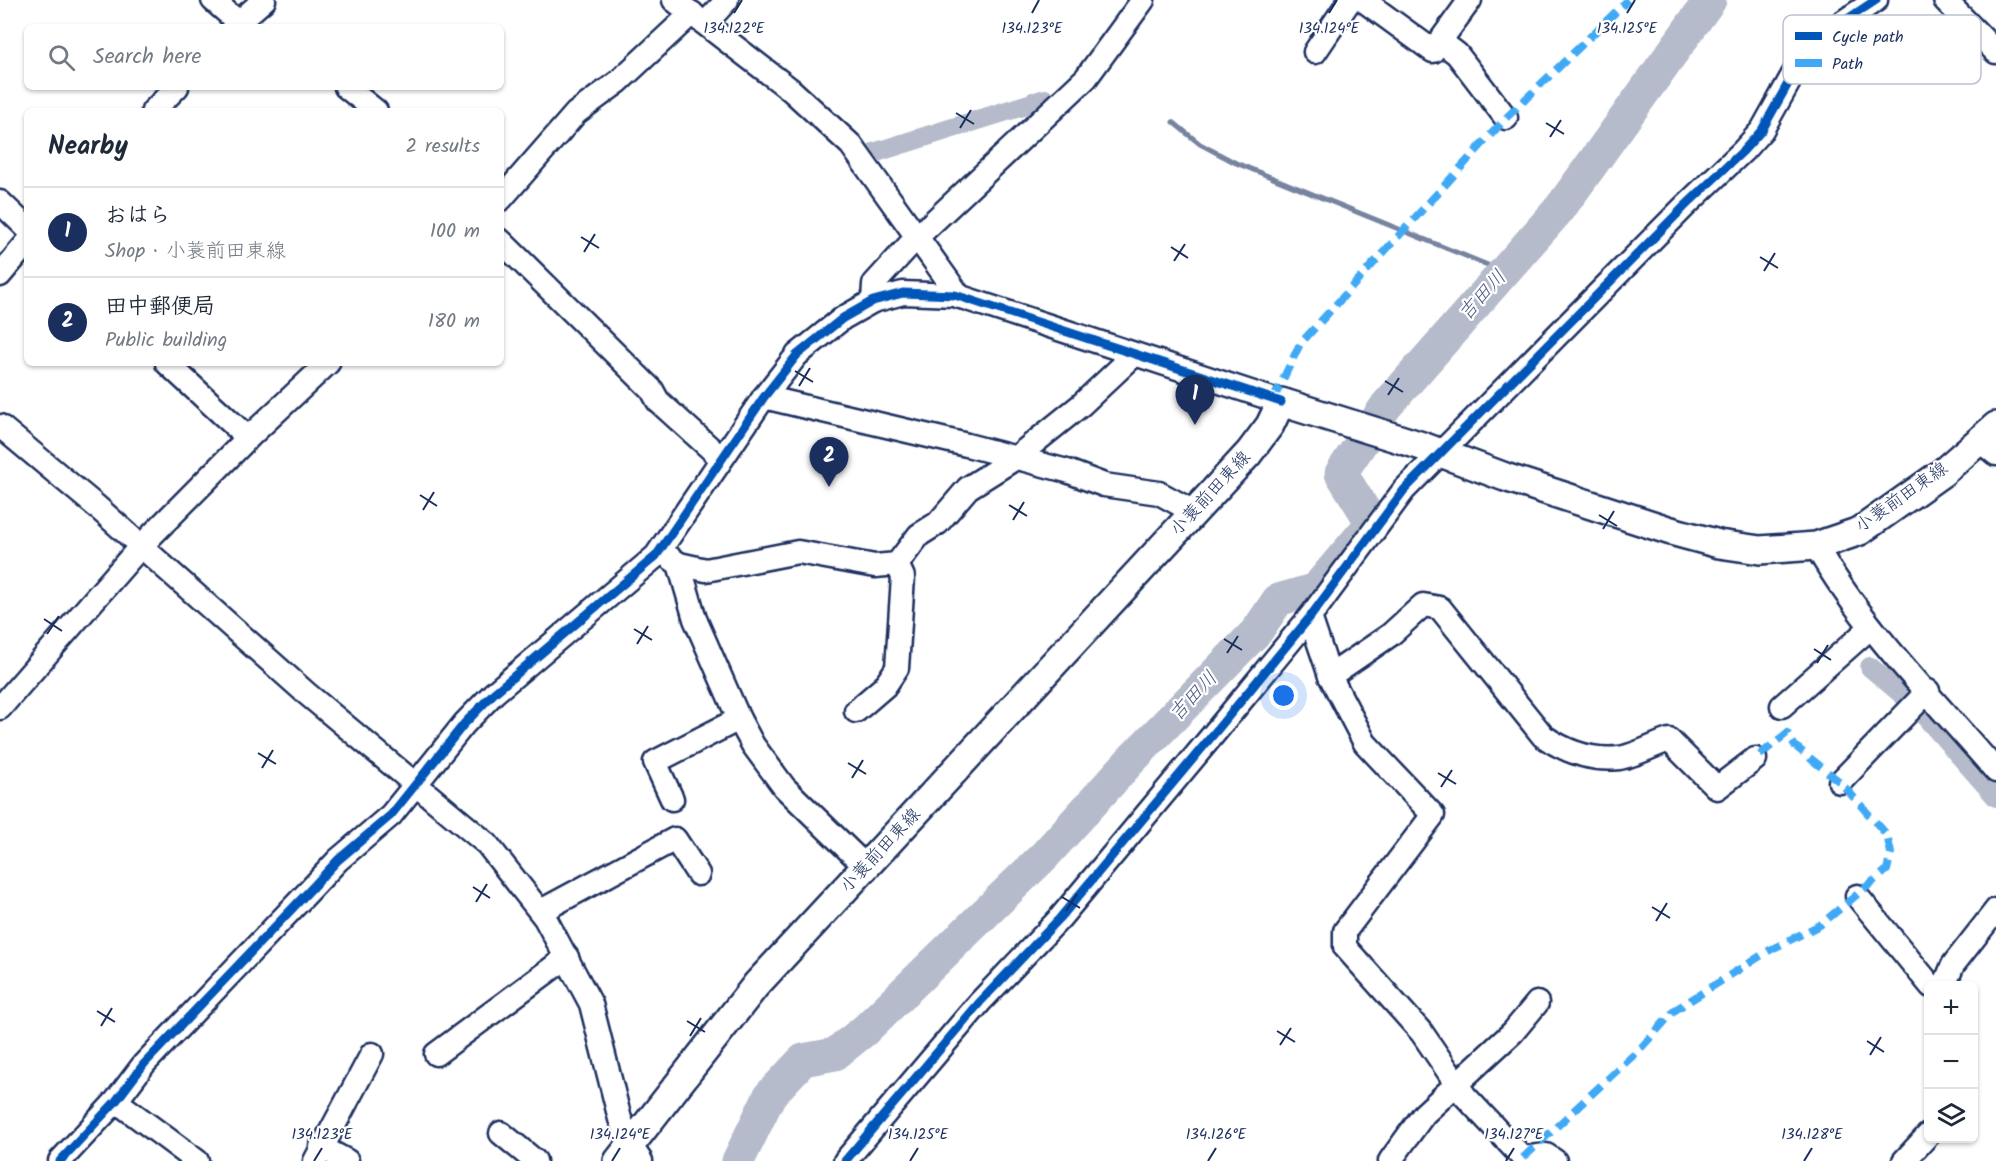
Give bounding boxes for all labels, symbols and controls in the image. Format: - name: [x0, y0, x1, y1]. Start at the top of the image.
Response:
- legend: [1783, 15, 1981, 84]
- text: 134.122°E: [703, 17, 766, 41]
- text: 134.123°E: [1002, 17, 1064, 41]
- text: 134.124°E: [1299, 17, 1361, 41]
- text: 134.125°E: [1597, 17, 1658, 41]
- search box: [24, 24, 504, 90]
- text: Cycle path: [1832, 25, 1904, 50]
- text: Search here: [93, 40, 201, 75]
- icon: search: [45, 41, 78, 74]
- text: Path: [1832, 52, 1863, 77]
- text: Nearby: [48, 126, 128, 168]
- text: 2 results: [405, 131, 480, 163]
- text: おはら: [105, 199, 171, 234]
- text: 1: [64, 216, 71, 248]
- text: 100 m: [430, 216, 480, 248]
- text: Shop · 小蓑前田東線: [105, 236, 286, 268]
- water label: 吉田川: [1451, 263, 1515, 329]
- text: 田中郵便局: [105, 290, 215, 325]
- text: 2: [62, 306, 73, 338]
- text: 180 m: [428, 306, 480, 338]
- text: Public building: [105, 325, 227, 357]
- pin: 1: [1176, 376, 1214, 425]
- pin: 2: [810, 438, 848, 487]
- street label: 小蓑前田東線: [1164, 445, 1258, 543]
- street label: 小蓑前田東線: [1849, 455, 1955, 541]
- water label: 吉田川: [1162, 664, 1226, 730]
- your location: [1269, 681, 1298, 710]
- street label: 小蓑前田東線: [834, 802, 928, 900]
- map controls: [1924, 981, 1978, 1143]
- button: +: [1924, 981, 1978, 1035]
- button: −: [1924, 1035, 1978, 1089]
- button: layers: [1924, 1089, 1978, 1143]
- text: 134.123°E: [292, 1123, 354, 1147]
- text: 134.124°E: [590, 1123, 652, 1147]
- text: 134.125°E: [888, 1123, 949, 1147]
- text: 134.126°E: [1186, 1123, 1248, 1147]
- text: 134.127°E: [1484, 1123, 1545, 1147]
- text: 134.128°E: [1781, 1123, 1844, 1147]

